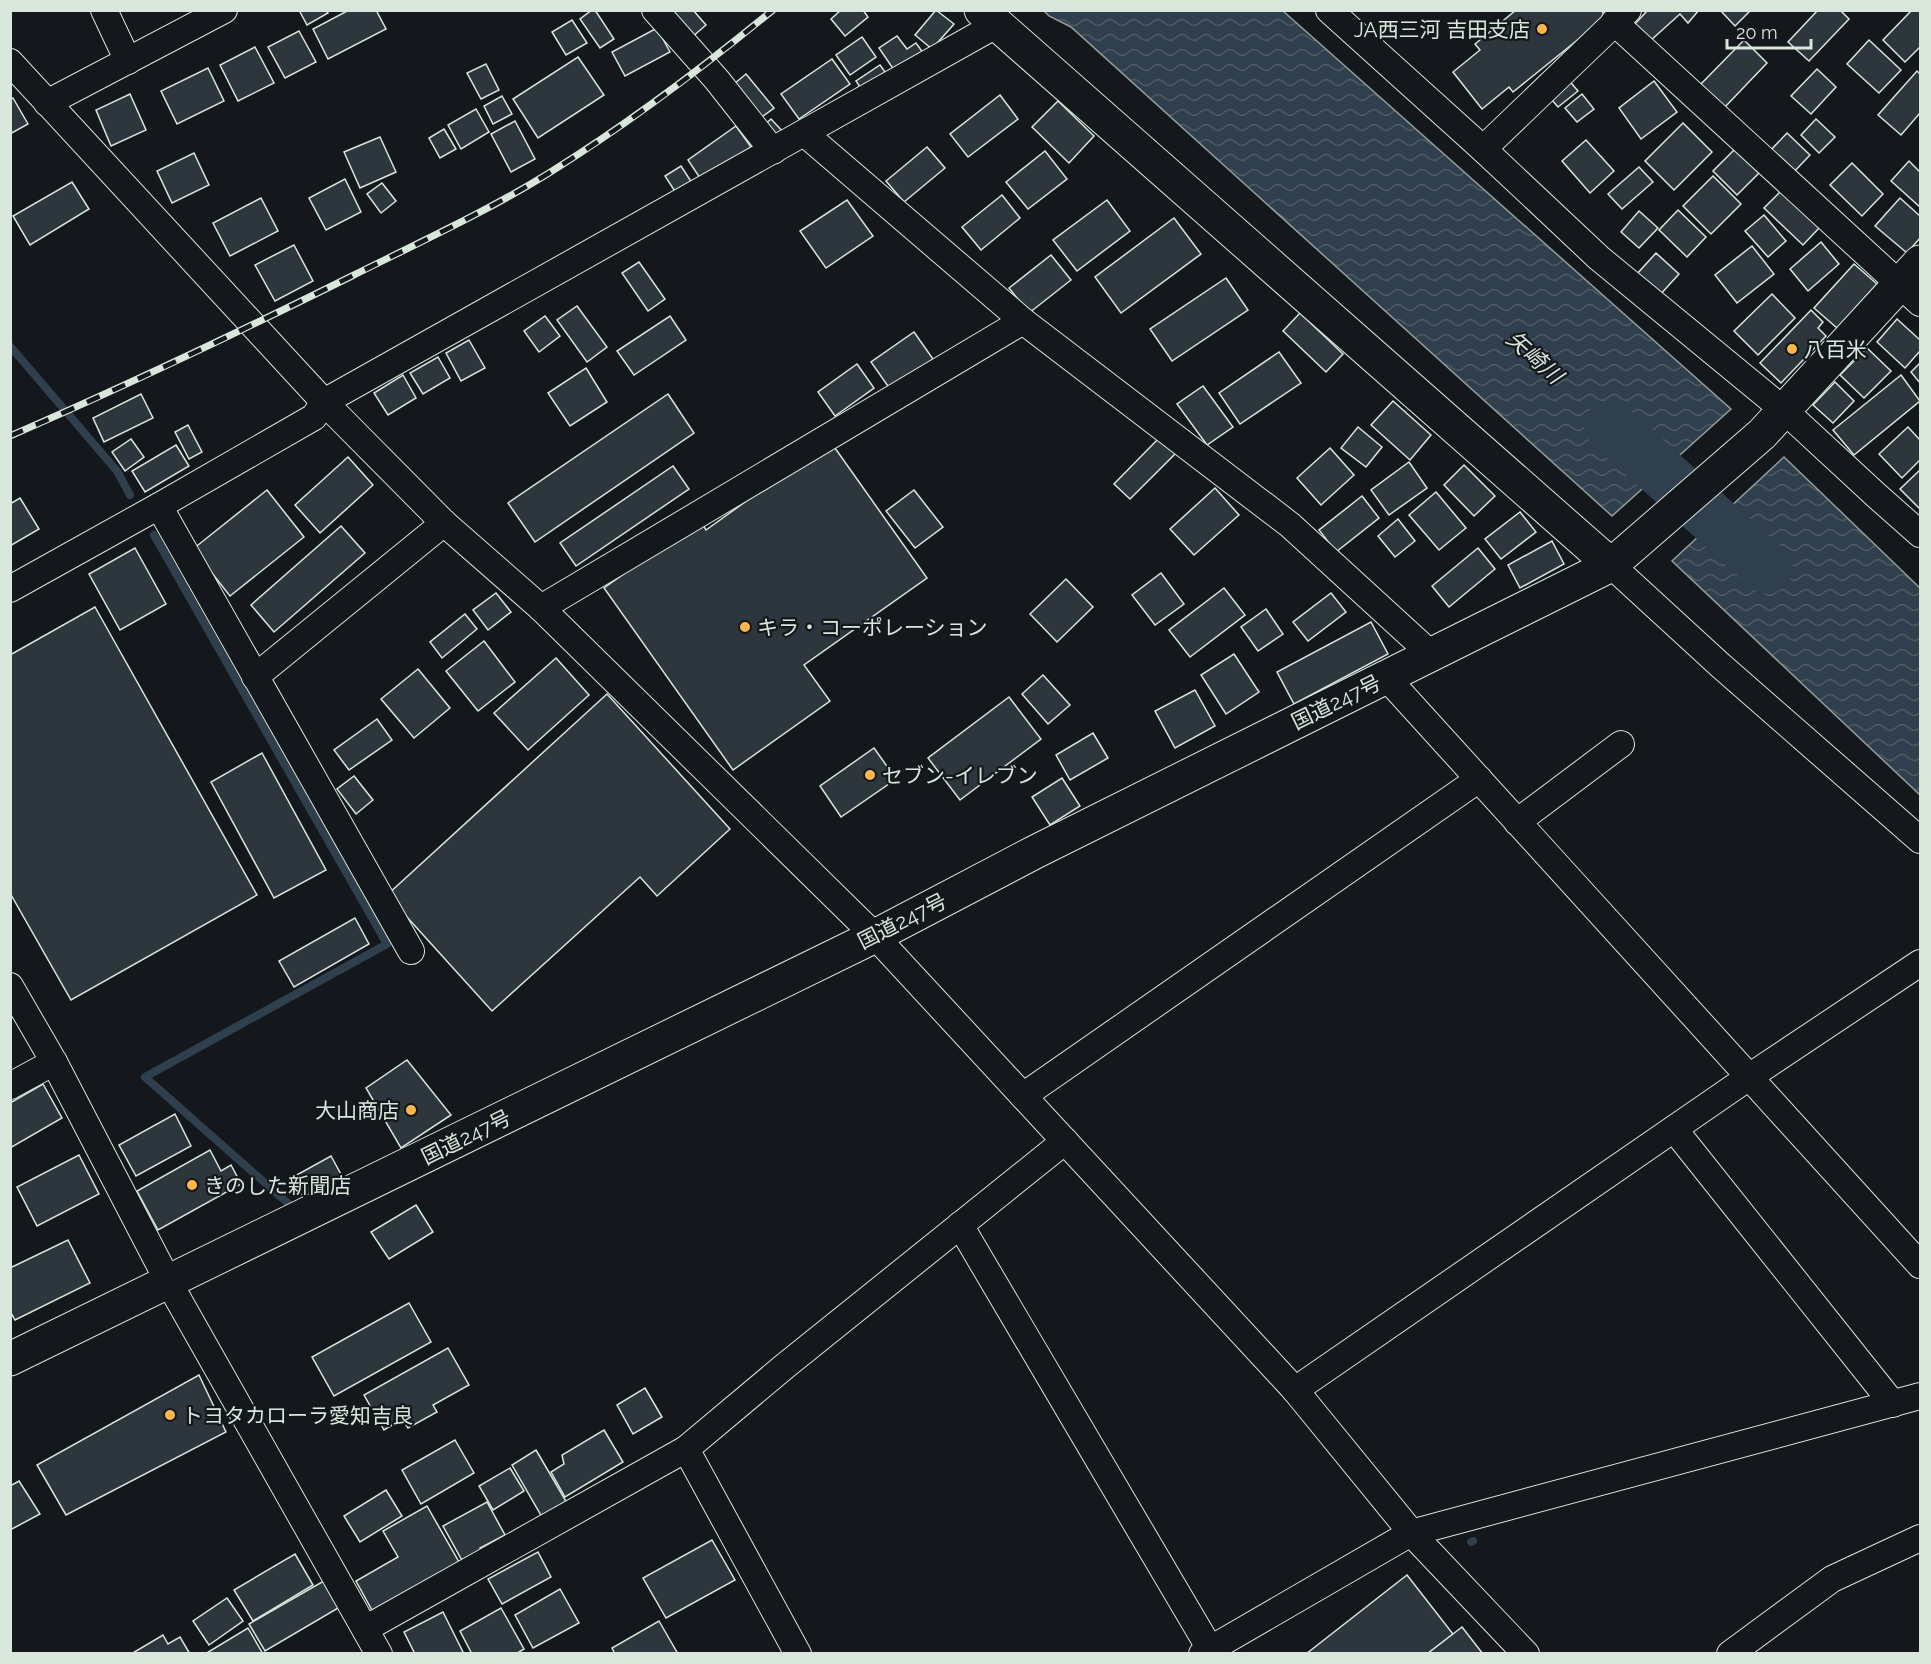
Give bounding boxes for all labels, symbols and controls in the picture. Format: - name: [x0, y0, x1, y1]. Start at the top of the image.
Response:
- scale bar: [1727, 12, 1811, 50]
- place label: JA西三河 吉田支店: [1354, 17, 1530, 42]
- marker: JA西三河 吉田支店: [1535, 22, 1549, 36]
- text: 20 m: [1736, 22, 1778, 43]
- water label: 矢崎川: [1502, 325, 1570, 390]
- place label: 八百米: [1804, 337, 1867, 362]
- marker: 八百米: [1785, 342, 1799, 356]
- place label: キラ・コーポレーション: [757, 615, 988, 640]
- marker: キラ・コーポレーション: [738, 620, 752, 634]
- street label: 国道247号: [1287, 670, 1385, 734]
- place label: セブン-イレブン: [882, 763, 1038, 788]
- marker: セブン-イレブン: [863, 768, 877, 782]
- street label: 国道247号: [853, 888, 951, 954]
- place label: 大山商店: [315, 1098, 399, 1123]
- marker: 大山商店: [404, 1103, 418, 1117]
- street label: 国道247号: [417, 1105, 515, 1169]
- place label: きのした新聞店: [204, 1173, 351, 1198]
- marker: きのした新聞店: [185, 1178, 199, 1192]
- place label: トヨタカローラ愛知吉良: [182, 1403, 413, 1428]
- marker: トヨタカローラ愛知吉良: [163, 1408, 177, 1422]

